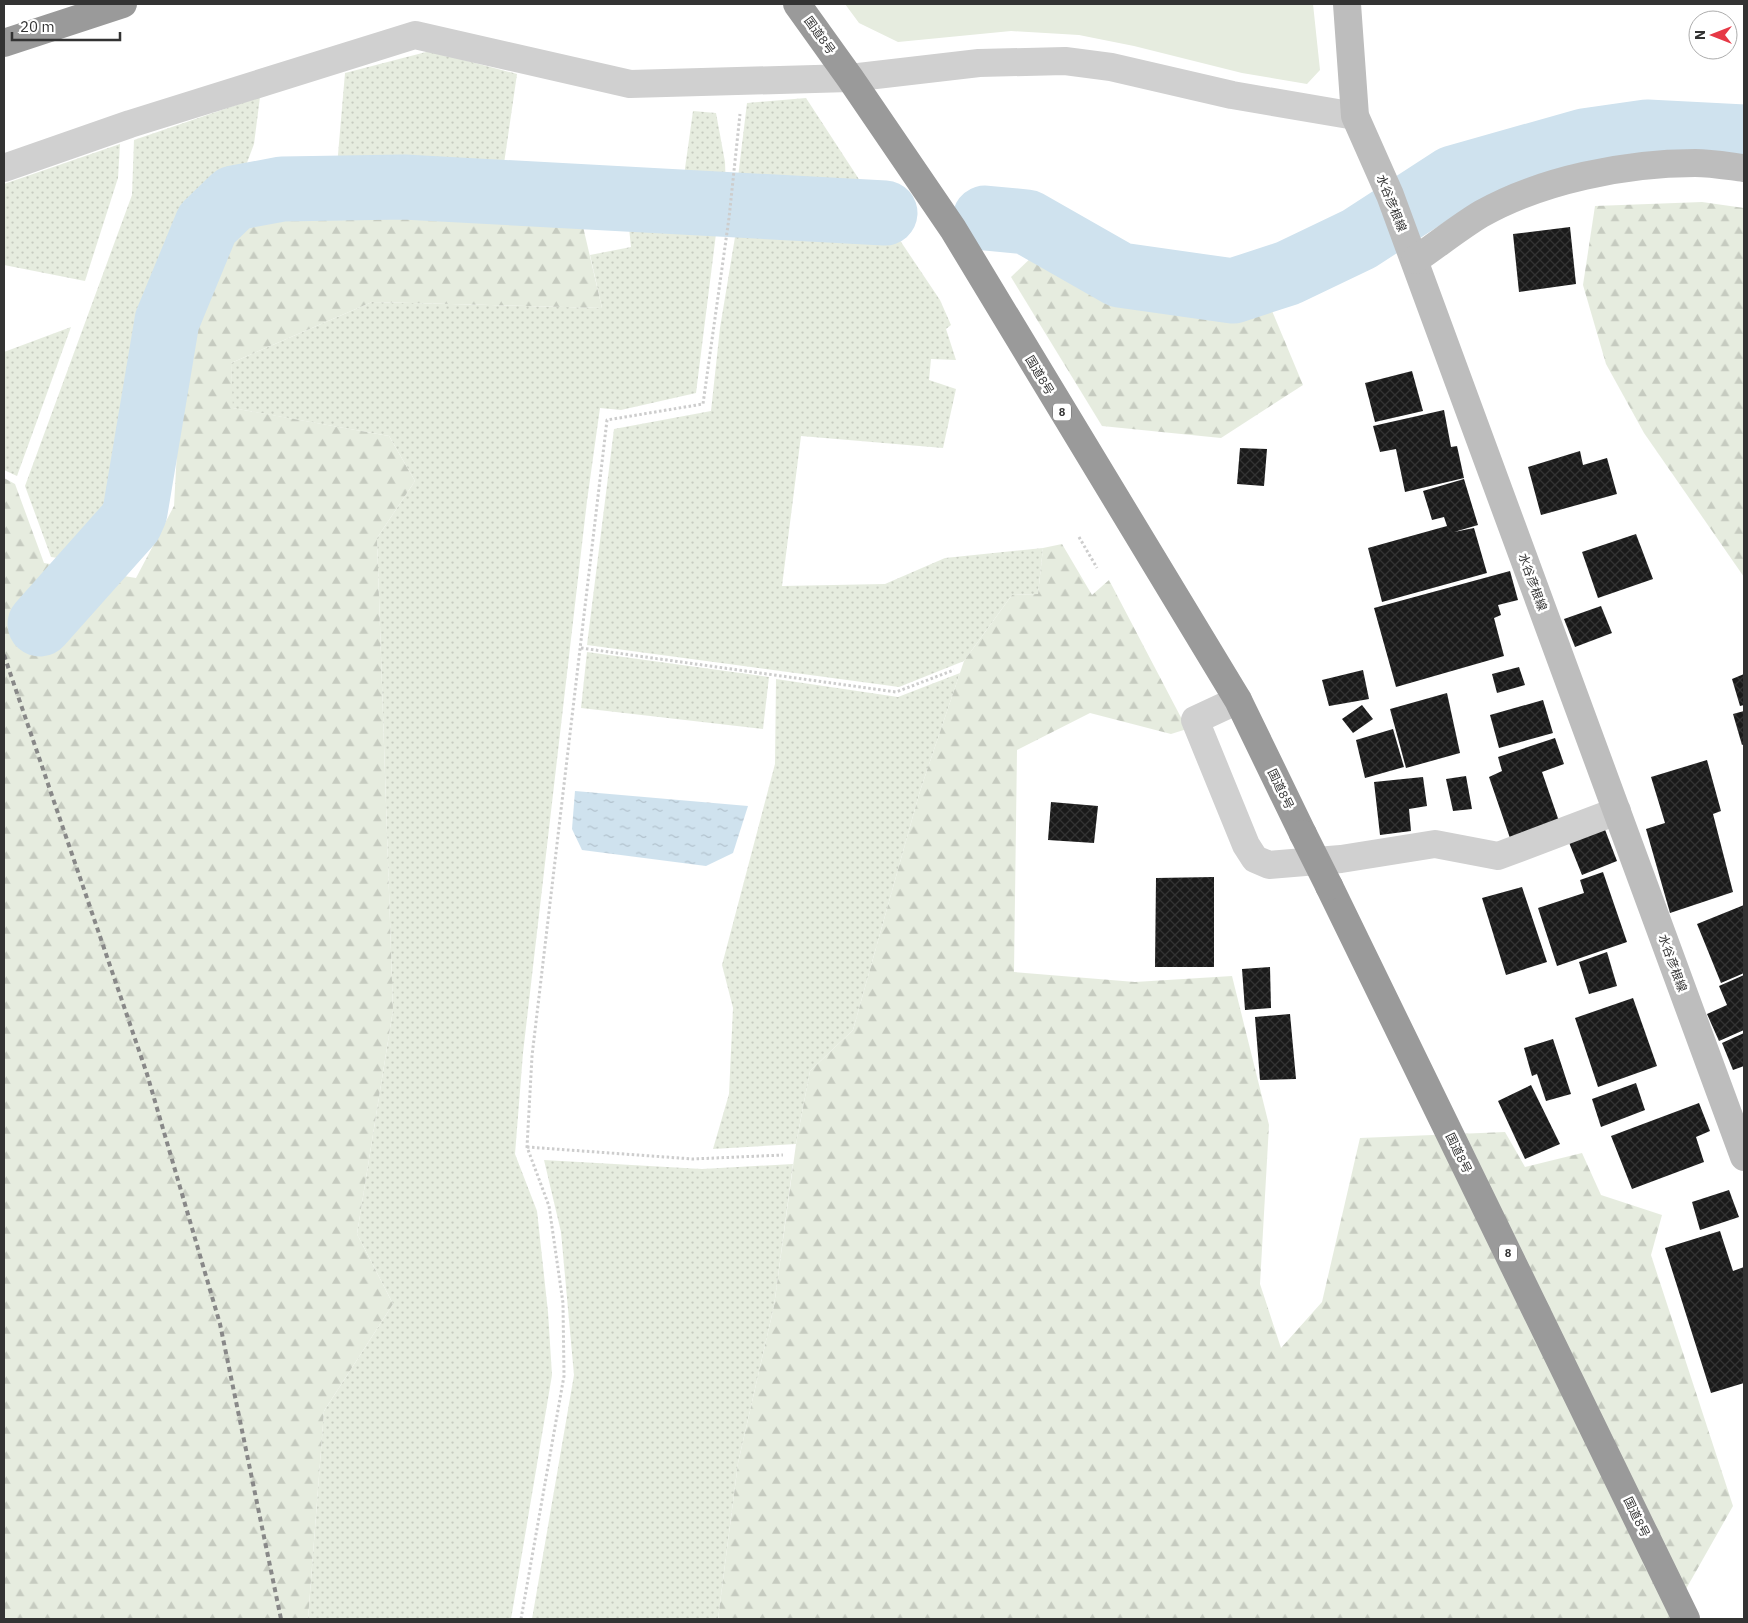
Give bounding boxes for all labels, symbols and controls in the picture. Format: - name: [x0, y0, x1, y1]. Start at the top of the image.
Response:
- scale bar: [12, 10, 120, 42]
- north arrow: [1688, 10, 1738, 60]
- street label: 国道8号: [801, 13, 839, 57]
- text: 20 m: [20, 17, 55, 36]
- text: N: [1691, 30, 1709, 40]
- street label: 水谷彦根線: [1374, 172, 1410, 234]
- street label: 国道8号: [1022, 353, 1058, 397]
- road number: 8: [1053, 404, 1071, 421]
- street label: 水谷彦根線: [1516, 551, 1550, 613]
- street label: 国道8号: [1265, 766, 1297, 812]
- street label: 水谷彦根線: [1656, 932, 1690, 994]
- street label: 国道8号: [1443, 1130, 1475, 1176]
- road number: 8: [1499, 1244, 1517, 1262]
- street label: 国道8号: [1621, 1494, 1653, 1540]

